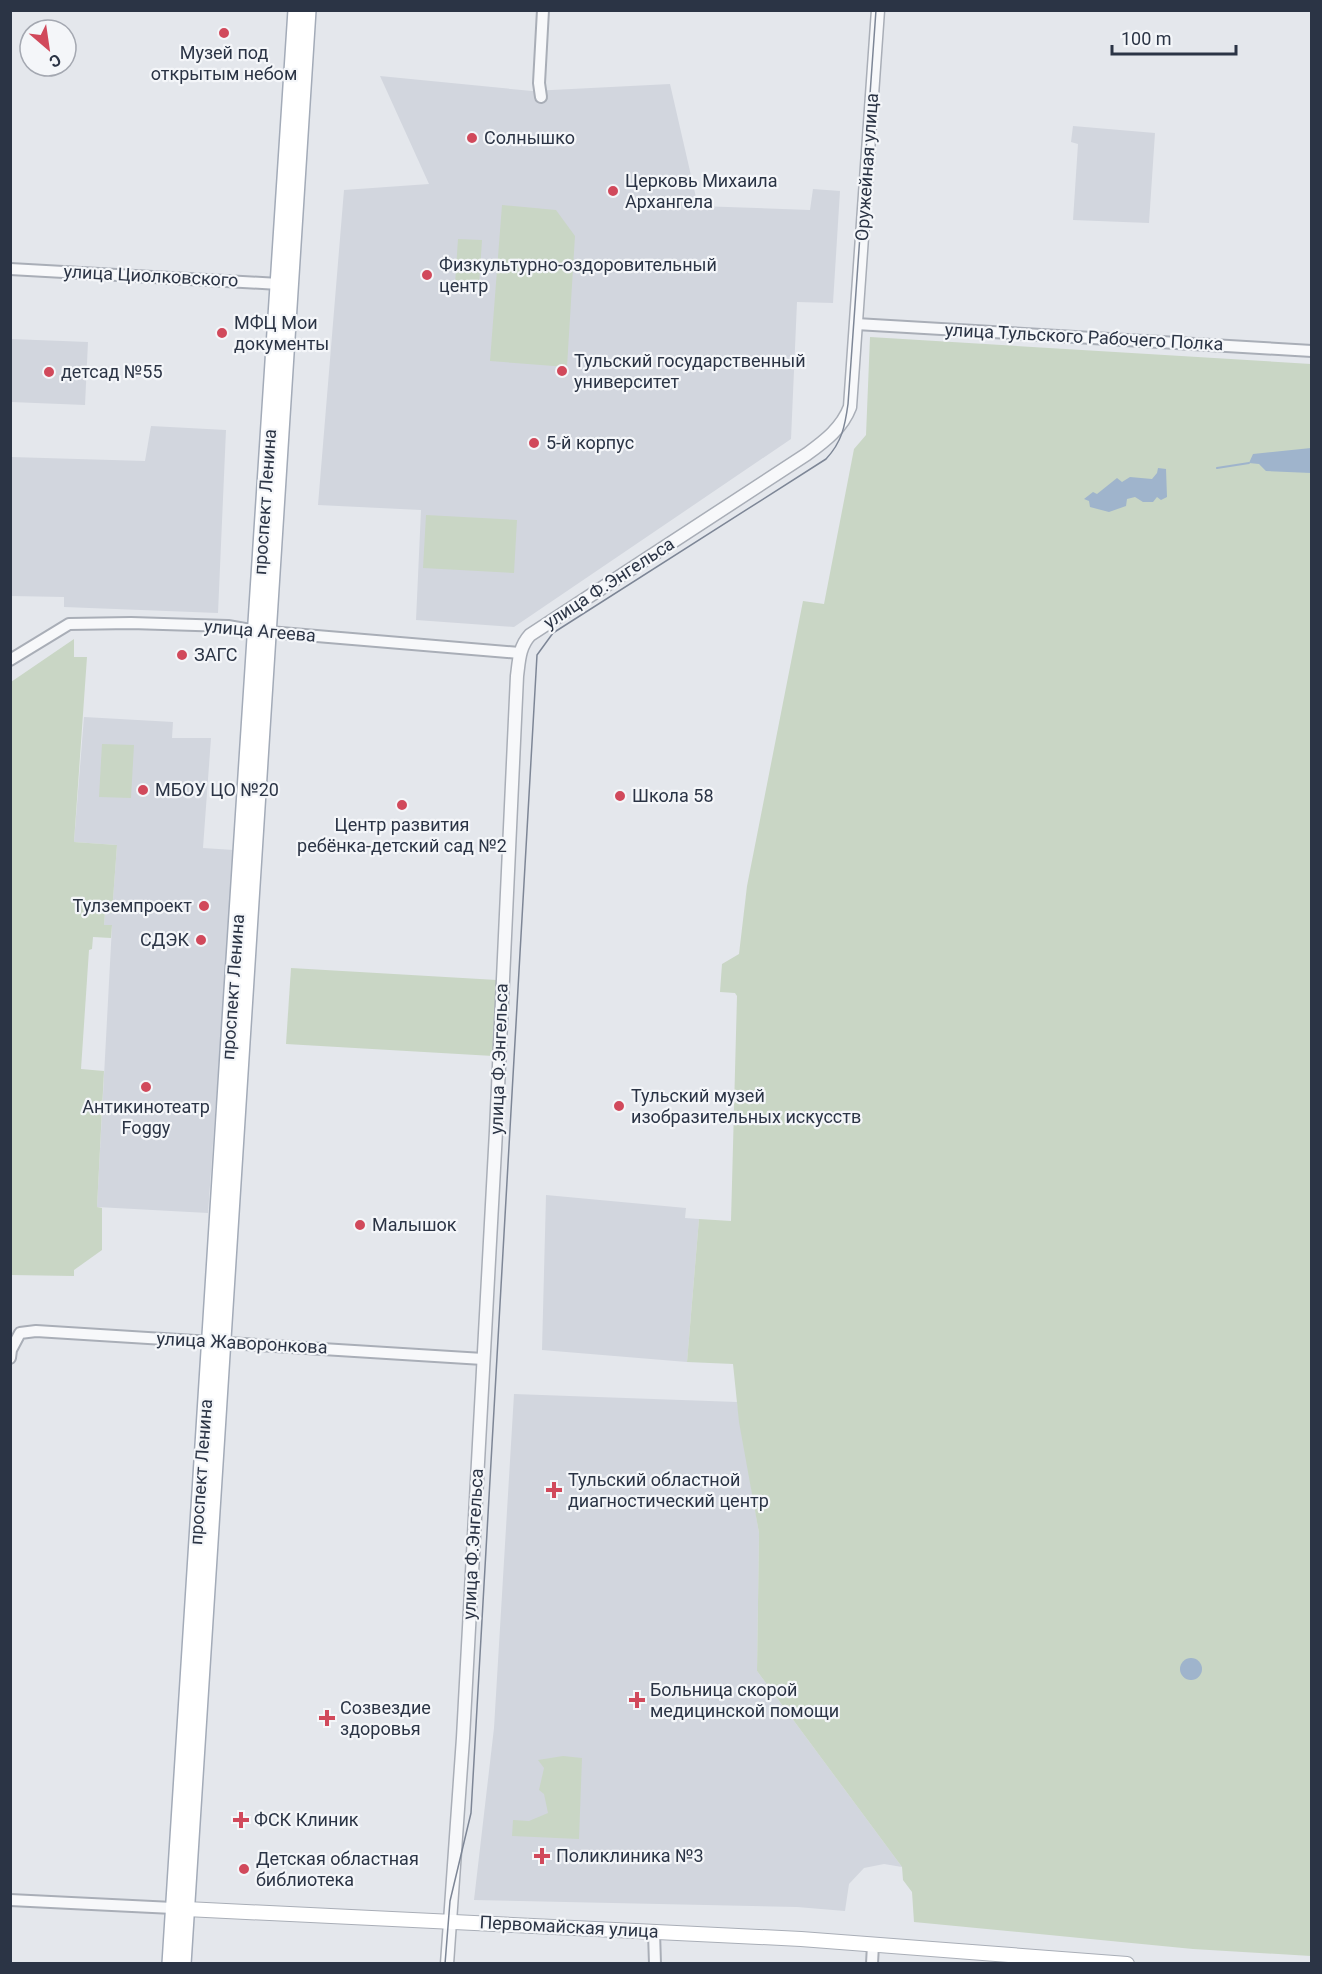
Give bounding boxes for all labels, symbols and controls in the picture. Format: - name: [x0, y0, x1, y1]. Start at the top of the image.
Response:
- north arrow: [18, 18, 78, 78]
- scale bar: [1112, 18, 1236, 56]
- marker: Музей под открытым небом: [217, 26, 231, 40]
- text: 100 m: [1121, 28, 1172, 49]
- place label: Музей под открытым небом: [151, 42, 297, 84]
- text: С: [46, 50, 64, 72]
- street label: Оружейная улица: [851, 92, 882, 242]
- place label: Солнышко: [484, 127, 575, 148]
- marker: Солнышко: [465, 131, 479, 145]
- place label: Церковь Михаила Архангела: [625, 170, 778, 212]
- marker: Церковь Михаила Архангела: [606, 184, 620, 198]
- place label: Физкультурно-оздоровительный центр: [439, 254, 717, 296]
- street label: улица Циолковского: [63, 260, 239, 291]
- marker: Физкультурно-оздоровительный центр: [420, 268, 434, 282]
- place label: МФЦ Мои документы: [234, 312, 329, 354]
- street label: улица Тульского Рабочего Полка: [944, 319, 1224, 354]
- marker: МФЦ Мои документы: [215, 326, 229, 340]
- place label: Тульский государственный университет: [574, 350, 806, 392]
- place label: детсад №55: [61, 361, 163, 382]
- marker: Тульский государственный университет: [555, 364, 569, 378]
- marker: детсад №55: [42, 365, 56, 379]
- street label: проспект Ленина: [249, 428, 280, 576]
- place label: 5-й корпус: [546, 432, 634, 453]
- marker: 5-й корпус: [527, 436, 541, 450]
- street label: улица Ф.Энгельса: [540, 533, 678, 633]
- street label: улица Агеева: [203, 615, 317, 646]
- place label: ЗАГС: [194, 644, 238, 665]
- marker: ЗАГС: [175, 648, 189, 662]
- place label: МБОУ ЦО №20: [155, 779, 279, 800]
- marker: МБОУ ЦО №20: [136, 783, 150, 797]
- place label: Школа 58: [632, 785, 714, 806]
- marker: Школа 58: [613, 789, 627, 803]
- marker: Центр развития ребёнка-детский сад №2: [395, 798, 409, 812]
- place label: Центр развития ребёнка-детский сад №2: [297, 814, 507, 856]
- place label: Тулземпроект: [73, 895, 192, 916]
- marker: Тулземпроект: [197, 899, 211, 913]
- street label: проспект Ленина: [217, 913, 248, 1061]
- place label: СДЭК: [140, 929, 189, 950]
- marker: СДЭК: [194, 933, 208, 947]
- street label: улица Ф.Энгельса: [485, 983, 512, 1135]
- marker: Антикинотеатр Foggy: [139, 1080, 153, 1094]
- place label: Тульский музей изобразительных искусств: [631, 1085, 861, 1127]
- place label: Антикинотеатр Foggy: [82, 1096, 210, 1138]
- marker: Тульский музей изобразительных искусств: [612, 1099, 626, 1113]
- place label: Малышок: [372, 1214, 457, 1235]
- marker: Малышок: [353, 1218, 367, 1232]
- street label: улица Жаворонкова: [156, 1328, 328, 1357]
- street label: проспект Ленина: [185, 1398, 216, 1546]
- street label: улица Ф.Энгельса: [458, 1468, 487, 1620]
- place label: Тульский областной диагностический центр: [568, 1469, 769, 1511]
- marker: Тульский областной диагностический центр: [545, 1481, 563, 1499]
- place label: Больница скорой медицинской помощи: [650, 1679, 839, 1721]
- marker: Больница скорой медицинской помощи: [628, 1691, 646, 1709]
- place label: Созвездие здоровья: [340, 1697, 431, 1739]
- marker: Созвездие здоровья: [318, 1709, 336, 1727]
- place label: ФСК Клиник: [254, 1809, 359, 1830]
- marker: ФСК Клиник: [232, 1811, 250, 1829]
- place label: Поликлиника №3: [556, 1845, 704, 1866]
- marker: Поликлиника №3: [533, 1847, 551, 1865]
- place label: Детская областная библиотека: [256, 1848, 419, 1890]
- marker: Детская областная библиотека: [237, 1862, 251, 1876]
- street label: Первомайская улица: [479, 1911, 659, 1942]

